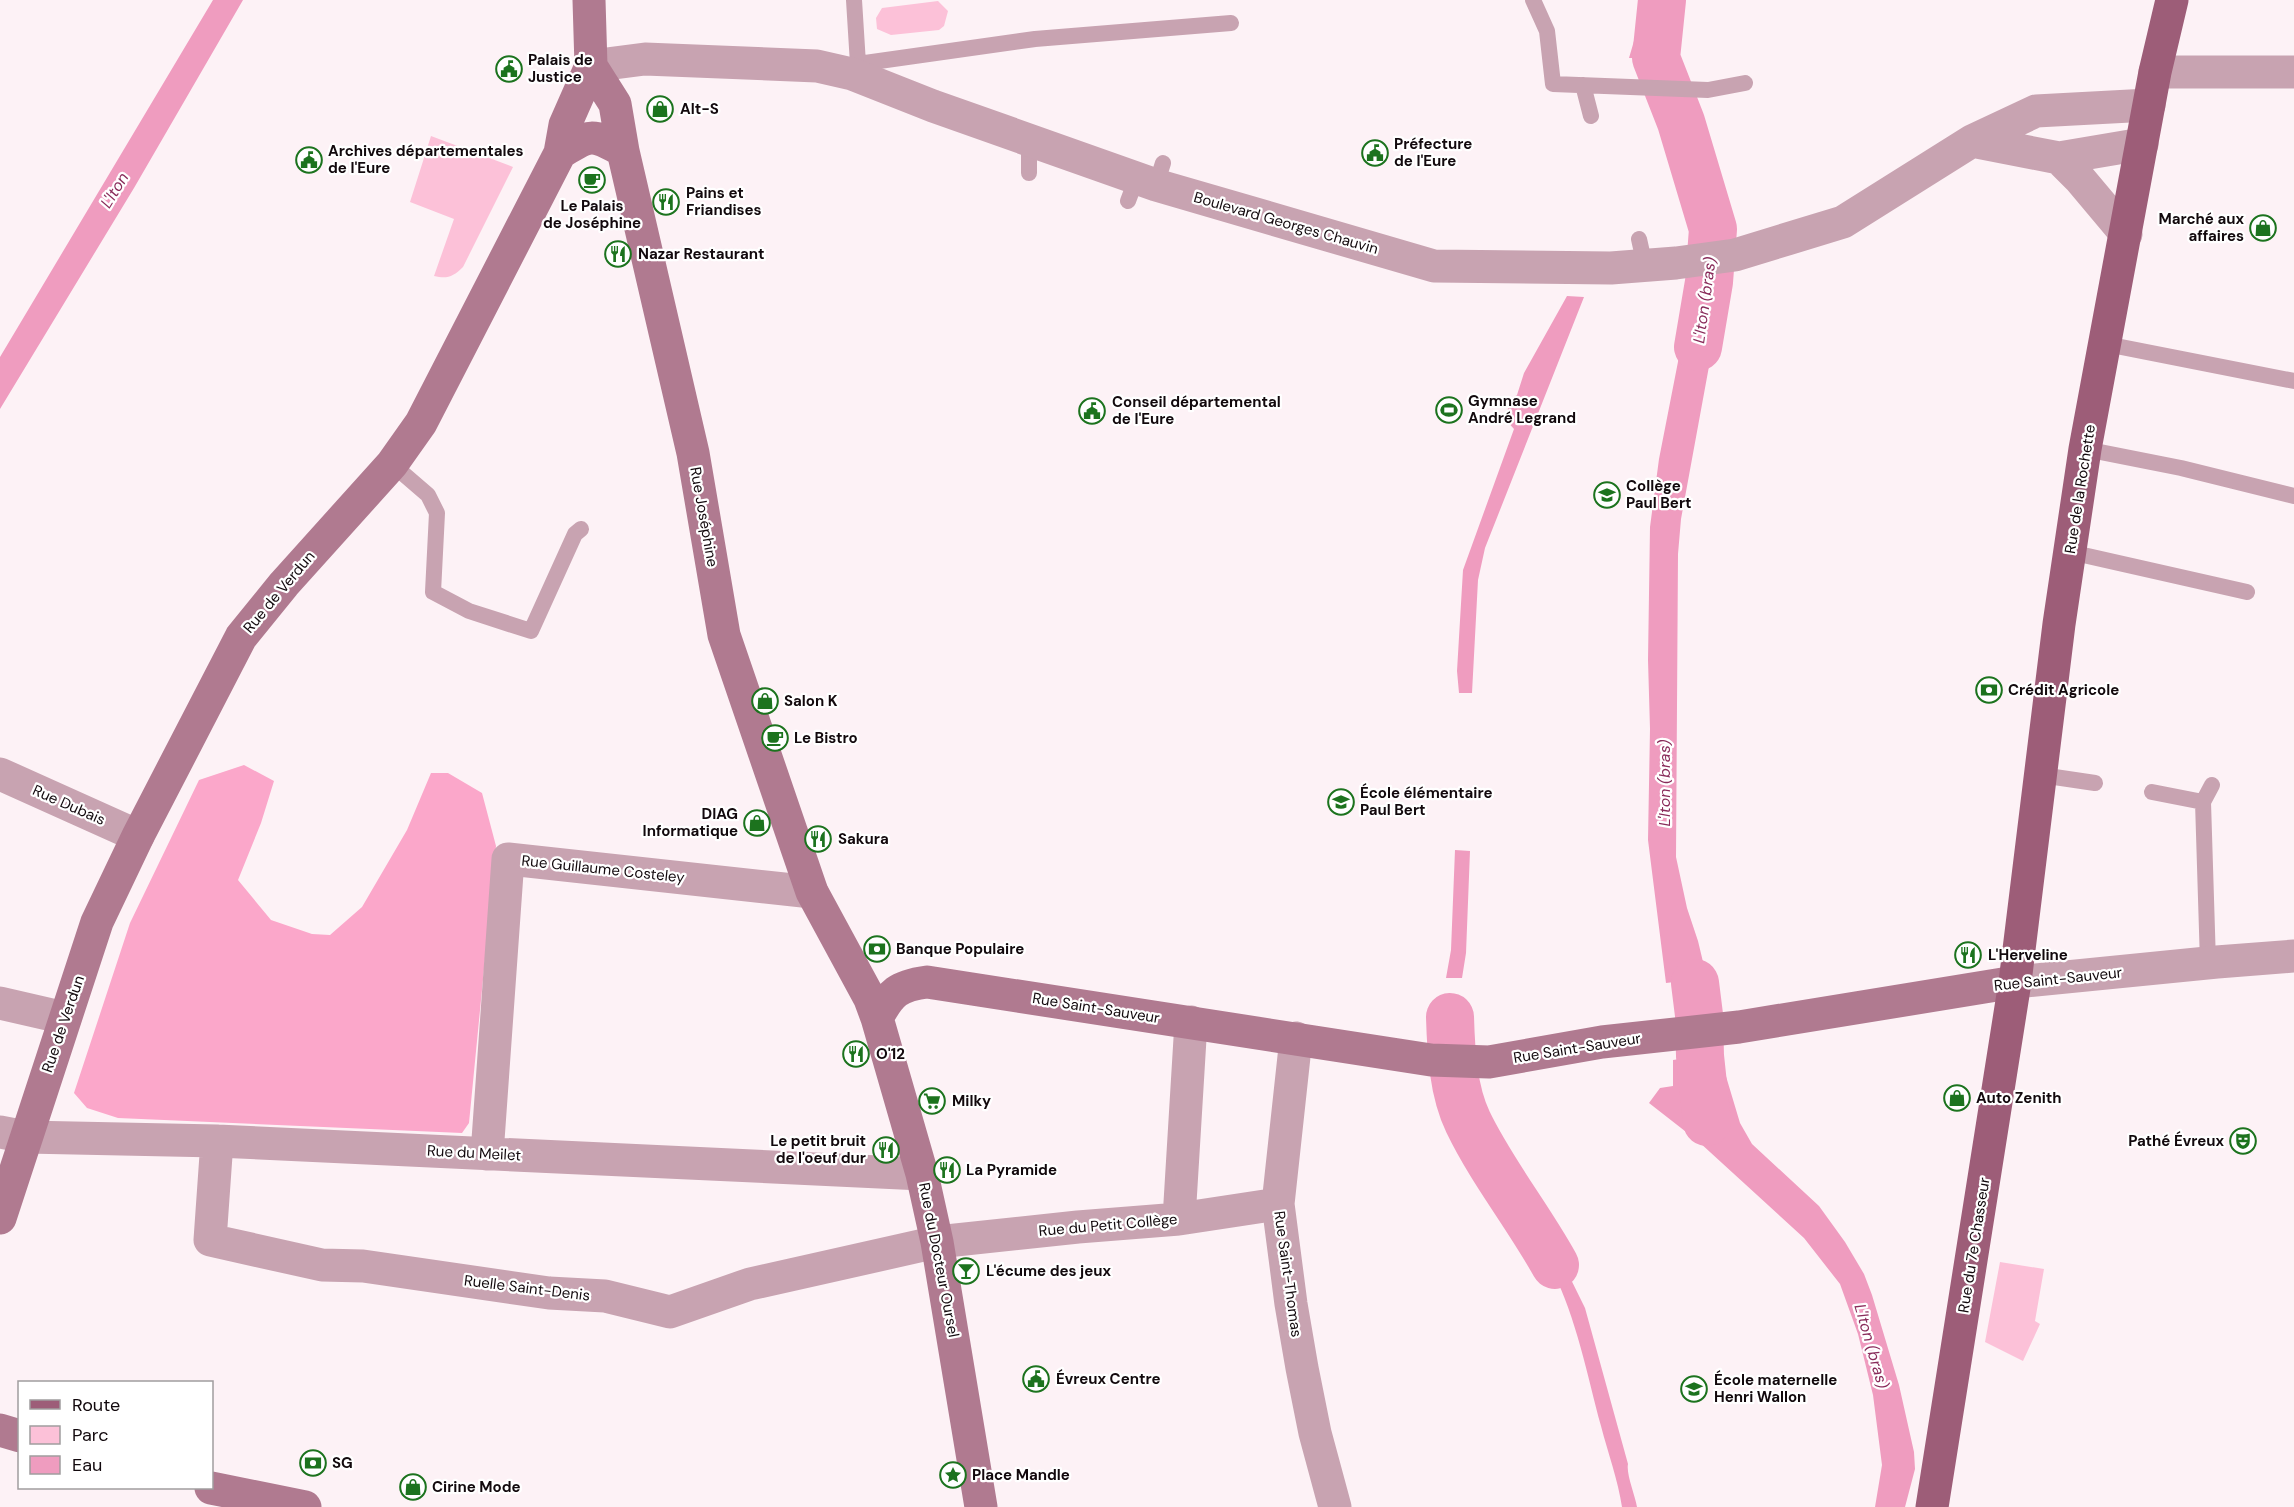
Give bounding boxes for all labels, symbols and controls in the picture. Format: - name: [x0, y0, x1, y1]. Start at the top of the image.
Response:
- place label: Palais de Justice: [528, 50, 593, 87]
- public building icon: Palais de Justice: [494, 54, 524, 84]
- shop icon: Alt-S: [645, 94, 675, 124]
- place label: Alt-S: [680, 99, 719, 119]
- place label: Préfecture de l'Eure: [1394, 134, 1472, 171]
- public building icon: Préfecture de l'Eure: [1360, 138, 1390, 168]
- place label: Archives départementales de l'Eure: [328, 141, 523, 178]
- public building icon: Archives départementales de l'Eure: [294, 145, 324, 175]
- cafe icon: Le Palais de Joséphine: [577, 165, 607, 195]
- water label: L'Iton: [96, 169, 133, 212]
- place label: Pains et Friandises: [686, 183, 762, 220]
- restaurant icon: Pains et Friandises: [651, 187, 681, 217]
- street label: Boulevard Georges Chauvin: [1191, 187, 1381, 259]
- place label: Le Palais de Joséphine: [543, 196, 641, 233]
- place label: Marché aux affaires: [2158, 209, 2244, 246]
- shop icon: Marché aux affaires: [2248, 213, 2278, 243]
- restaurant icon: Nazar Restaurant: [603, 239, 633, 269]
- place label: Nazar Restaurant: [638, 244, 765, 264]
- water label: L'Iton (bras): [1688, 256, 1721, 345]
- place label: Gymnase André Legrand: [1468, 391, 1576, 428]
- place label: Conseil départemental de l'Eure: [1112, 392, 1281, 429]
- sports icon: Gymnase André Legrand: [1434, 395, 1464, 425]
- public building icon: Conseil départemental de l'Eure: [1077, 396, 1107, 426]
- street label: Rue de la Rochette: [2060, 423, 2100, 555]
- street label: Rue Joséphine: [685, 465, 723, 569]
- place label: Collège Paul Bert: [1626, 476, 1692, 513]
- school or university icon: Collège Paul Bert: [1592, 480, 1622, 510]
- street label: Rue de Verdun: [239, 547, 319, 637]
- bank icon: Crédit Agricole: [1974, 675, 2004, 705]
- place label: Crédit Agricole: [2008, 680, 2119, 700]
- shop icon: Salon K: [750, 686, 780, 716]
- place label: Salon K: [784, 691, 838, 711]
- cafe icon: Le Bistro: [760, 723, 790, 753]
- place label: Le Bistro: [794, 728, 858, 748]
- water label: L'Iton (bras): [1654, 740, 1675, 826]
- street label: Rue Dubais: [29, 780, 109, 830]
- place label: École élémentaire Paul Bert: [1360, 783, 1492, 820]
- school or university icon: École élémentaire Paul Bert: [1326, 787, 1356, 817]
- place label: DIAG Informatique: [643, 804, 738, 841]
- shop icon: DIAG Informatique: [742, 808, 772, 838]
- restaurant icon: Sakura: [803, 824, 833, 854]
- place label: Sakura: [838, 829, 889, 849]
- street label: Rue Guillaume Costeley: [520, 850, 686, 888]
- bank icon: Banque Populaire: [862, 934, 892, 964]
- place label: Banque Populaire: [896, 939, 1024, 959]
- restaurant icon: L'Herveline: [1953, 940, 1983, 970]
- place label: L'Herveline: [1988, 945, 2068, 965]
- street label: Rue Saint-Sauveur: [1993, 962, 2124, 996]
- street label: Rue de Verdun: [37, 973, 89, 1075]
- street label: Rue Saint-Sauveur: [1031, 988, 1162, 1028]
- street label: Rue Saint-Sauveur: [1512, 1028, 1643, 1068]
- restaurant icon: O'12: [841, 1039, 871, 1069]
- place label: O'12: [876, 1044, 905, 1064]
- shop icon: Auto Zenith: [1942, 1083, 1972, 1113]
- supermarket icon: Milky: [917, 1086, 947, 1116]
- place label: Auto Zenith: [1976, 1088, 2062, 1108]
- place label: Milky: [952, 1091, 991, 1111]
- theatre icon: Pathé Évreux: [2228, 1126, 2258, 1156]
- place label: Le petit bruit de l'oeuf dur: [770, 1131, 866, 1168]
- place label: Pathé Évreux: [2128, 1131, 2224, 1151]
- restaurant icon: Le petit bruit de l'oeuf dur: [871, 1135, 901, 1165]
- street label: Rue du Meilet: [426, 1141, 522, 1165]
- restaurant icon: La Pyramide: [932, 1155, 962, 1185]
- place label: La Pyramide: [966, 1160, 1057, 1180]
- street label: Rue du 7e Chasseur: [1953, 1175, 1995, 1314]
- street label: Rue du Docteur Oursel: [914, 1181, 964, 1339]
- street label: Rue du Petit Collège: [1038, 1209, 1178, 1241]
- street label: Rue Saint-Thomas: [1269, 1210, 1307, 1338]
- bar icon: L'écume des jeux: [951, 1256, 981, 1286]
- place label: L'écume des jeux: [986, 1261, 1111, 1281]
- street label: Ruelle Saint-Denis: [463, 1270, 591, 1306]
- water label: L'Iton (bras): [1849, 1301, 1894, 1391]
- public building icon: Évreux Centre: [1021, 1364, 1051, 1394]
- place label: Évreux Centre: [1056, 1369, 1161, 1389]
- place label: École maternelle Henri Wallon: [1714, 1370, 1837, 1407]
- school or university icon: École maternelle Henri Wallon: [1679, 1374, 1709, 1404]
- legend: [18, 1381, 213, 1489]
- text: Route: [72, 1393, 120, 1417]
- text: Parc: [72, 1423, 108, 1447]
- bank icon: SG: [298, 1448, 328, 1478]
- text: Eau: [72, 1453, 102, 1477]
- place label: SG: [332, 1453, 353, 1473]
- place icon: Place Mandle: [938, 1460, 968, 1490]
- place label: Place Mandle: [972, 1465, 1070, 1485]
- shop icon: Cirine Mode: [398, 1472, 428, 1502]
- place label: Cirine Mode: [432, 1477, 521, 1497]

